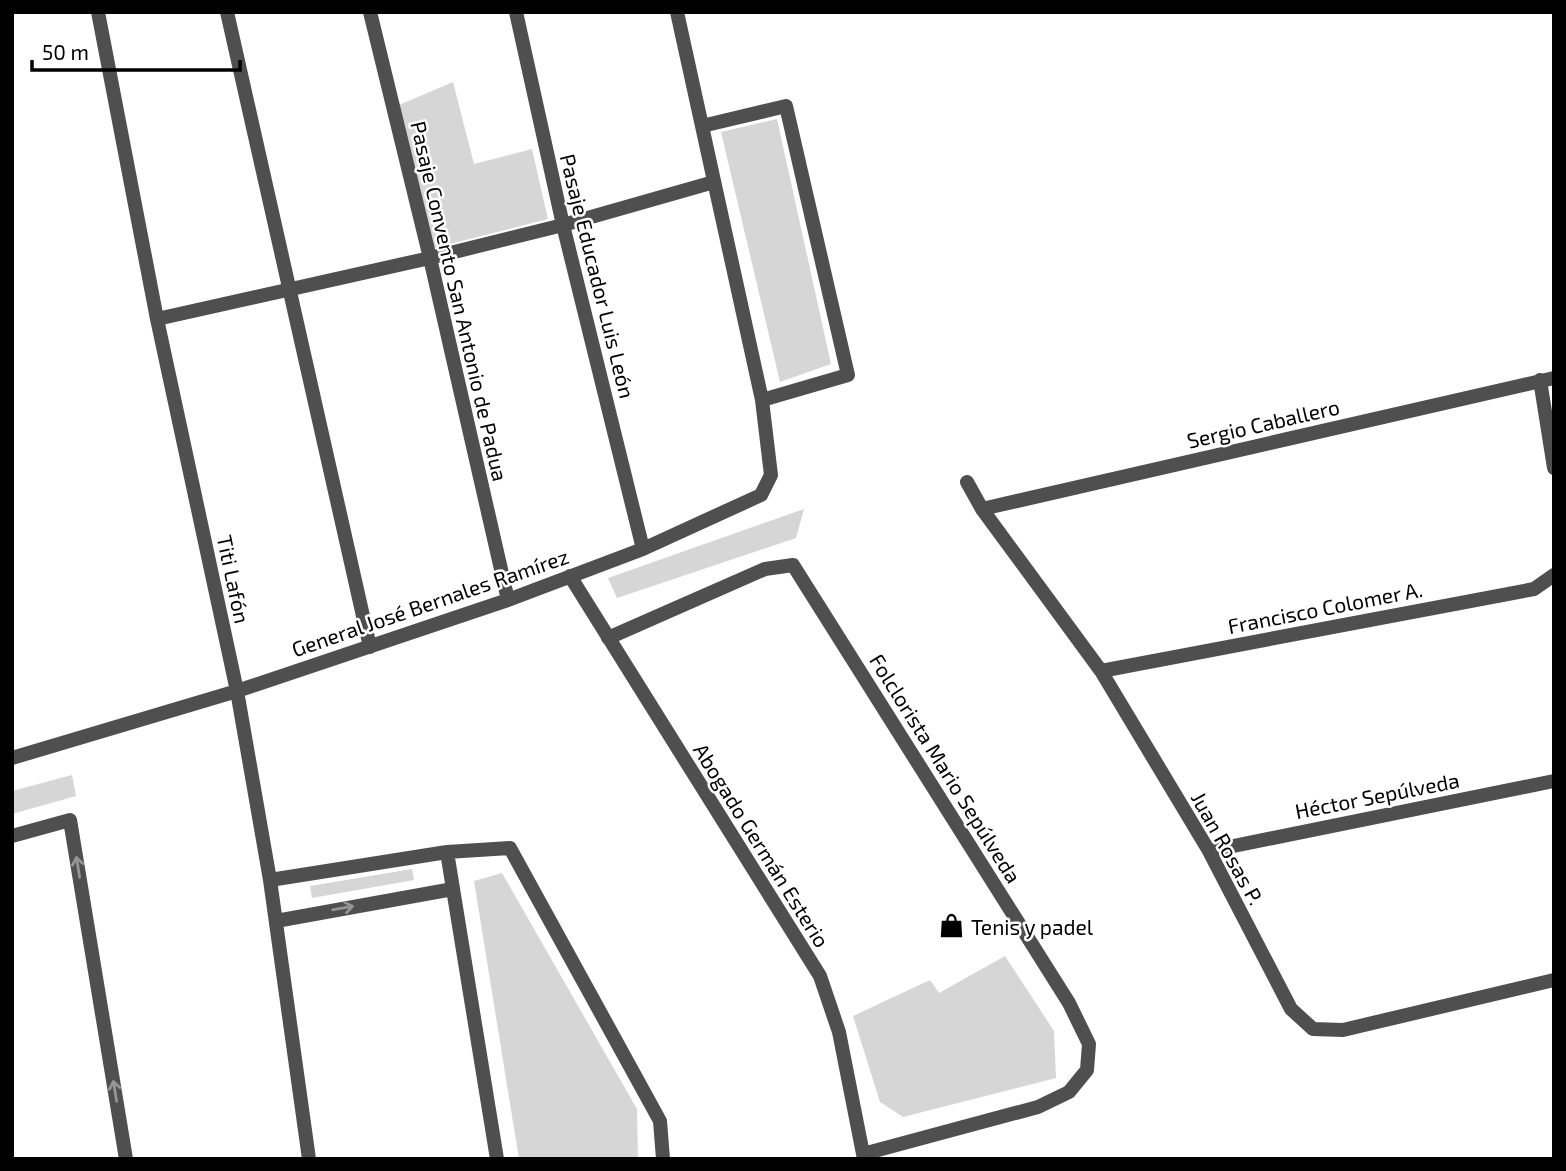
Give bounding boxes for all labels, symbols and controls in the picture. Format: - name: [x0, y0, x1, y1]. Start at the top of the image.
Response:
- scale bar: [32, 28, 240, 72]
- text: 50 m: [42, 39, 89, 64]
- street label: Pasaje Convento San Antonio de Padua: [405, 119, 514, 484]
- street label: Pasaje Educador Luis León: [555, 151, 640, 401]
- street label: Sergio Caballero: [1184, 393, 1342, 453]
- street label: Titi Lafón: [212, 533, 256, 625]
- street label: General José Bernales Ramírez: [288, 543, 572, 661]
- street label: Francisco Colomer A.: [1226, 576, 1424, 638]
- street label: Folclorista Mario Sepúlveda: [865, 649, 1027, 887]
- street label: Abogado Germán Esterio: [689, 738, 835, 952]
- street label: Héctor Sepúlveda: [1293, 767, 1461, 823]
- street label: Juan Rosas P.: [1187, 787, 1269, 909]
- one-way arrow: [71, 856, 84, 879]
- one-way arrow: [331, 901, 354, 915]
- shop icon: Tenis y padel: [937, 912, 965, 940]
- place label: Tenis y padel: [971, 914, 1094, 939]
- one-way arrow: [108, 1081, 121, 1103]

